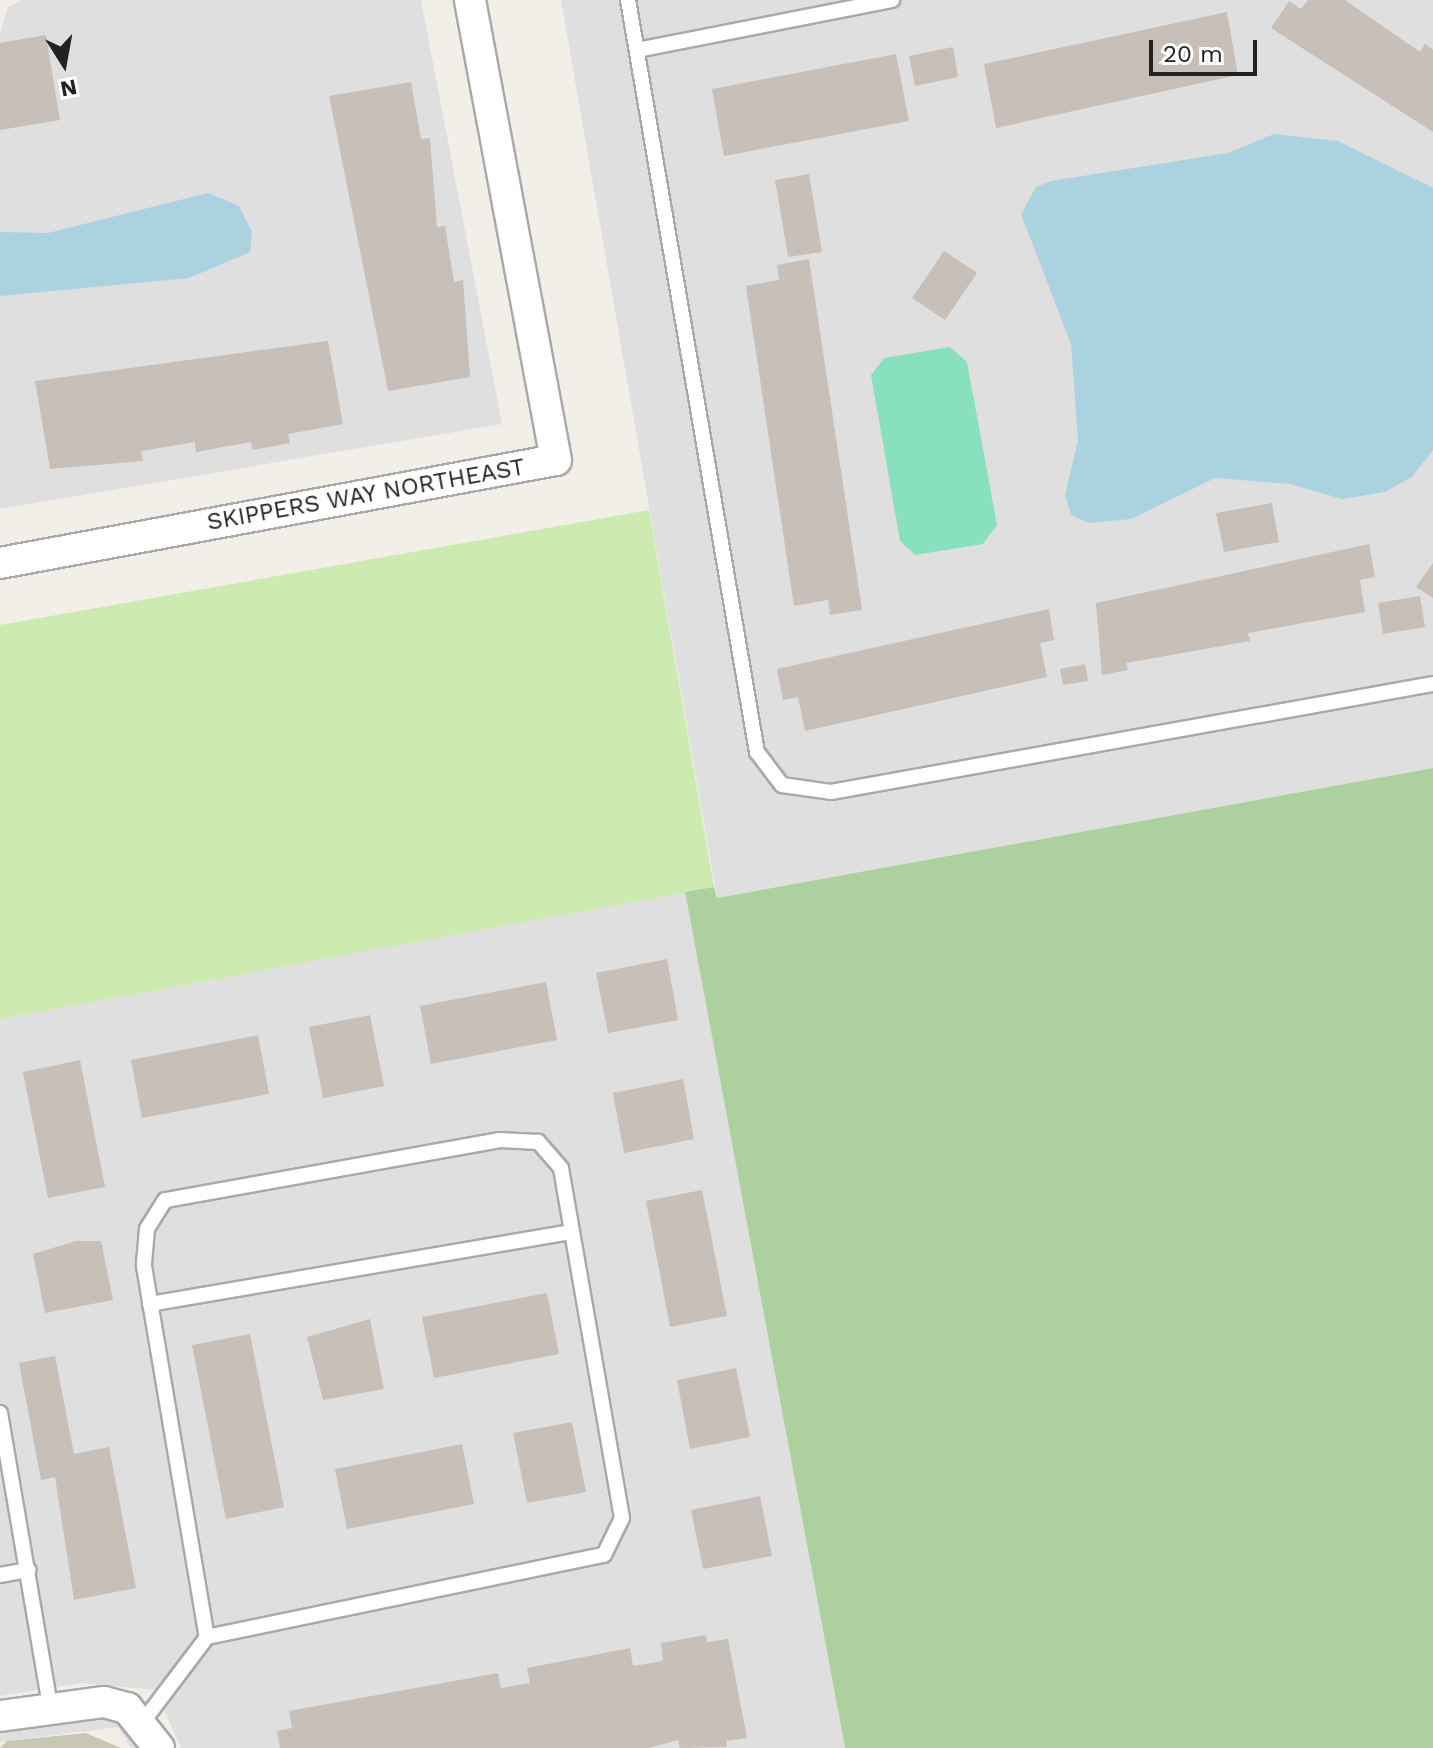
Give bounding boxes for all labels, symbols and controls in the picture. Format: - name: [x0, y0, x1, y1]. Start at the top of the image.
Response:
- north arrow: [24, 24, 104, 104]
- scale bar: [1153, 24, 1261, 74]
- text: 20 m: [1163, 40, 1223, 68]
- text: N: [58, 74, 79, 102]
- street label: SKIPPERS WAY NORTHEAST: [204, 453, 528, 537]

